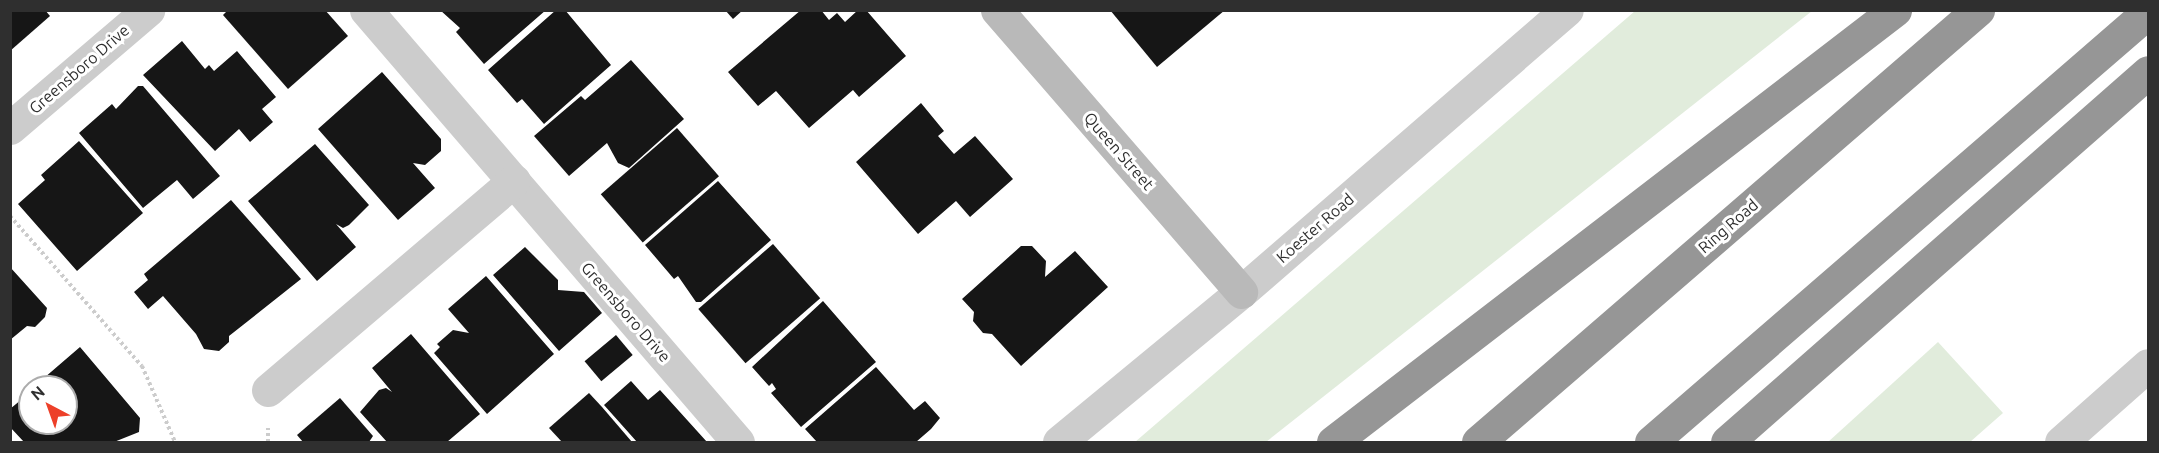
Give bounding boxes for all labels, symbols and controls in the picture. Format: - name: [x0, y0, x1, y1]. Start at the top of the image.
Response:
- street label: Greensboro Drive: [25, 20, 133, 118]
- street label: Queen Street: [1080, 108, 1158, 194]
- street label: Koester Road: [1272, 189, 1358, 267]
- street label: Ring Road: [1694, 195, 1762, 257]
- street label: Greensboro Drive: [577, 258, 675, 366]
- north arrow: [18, 375, 78, 435]
- text: N: [27, 382, 48, 404]

